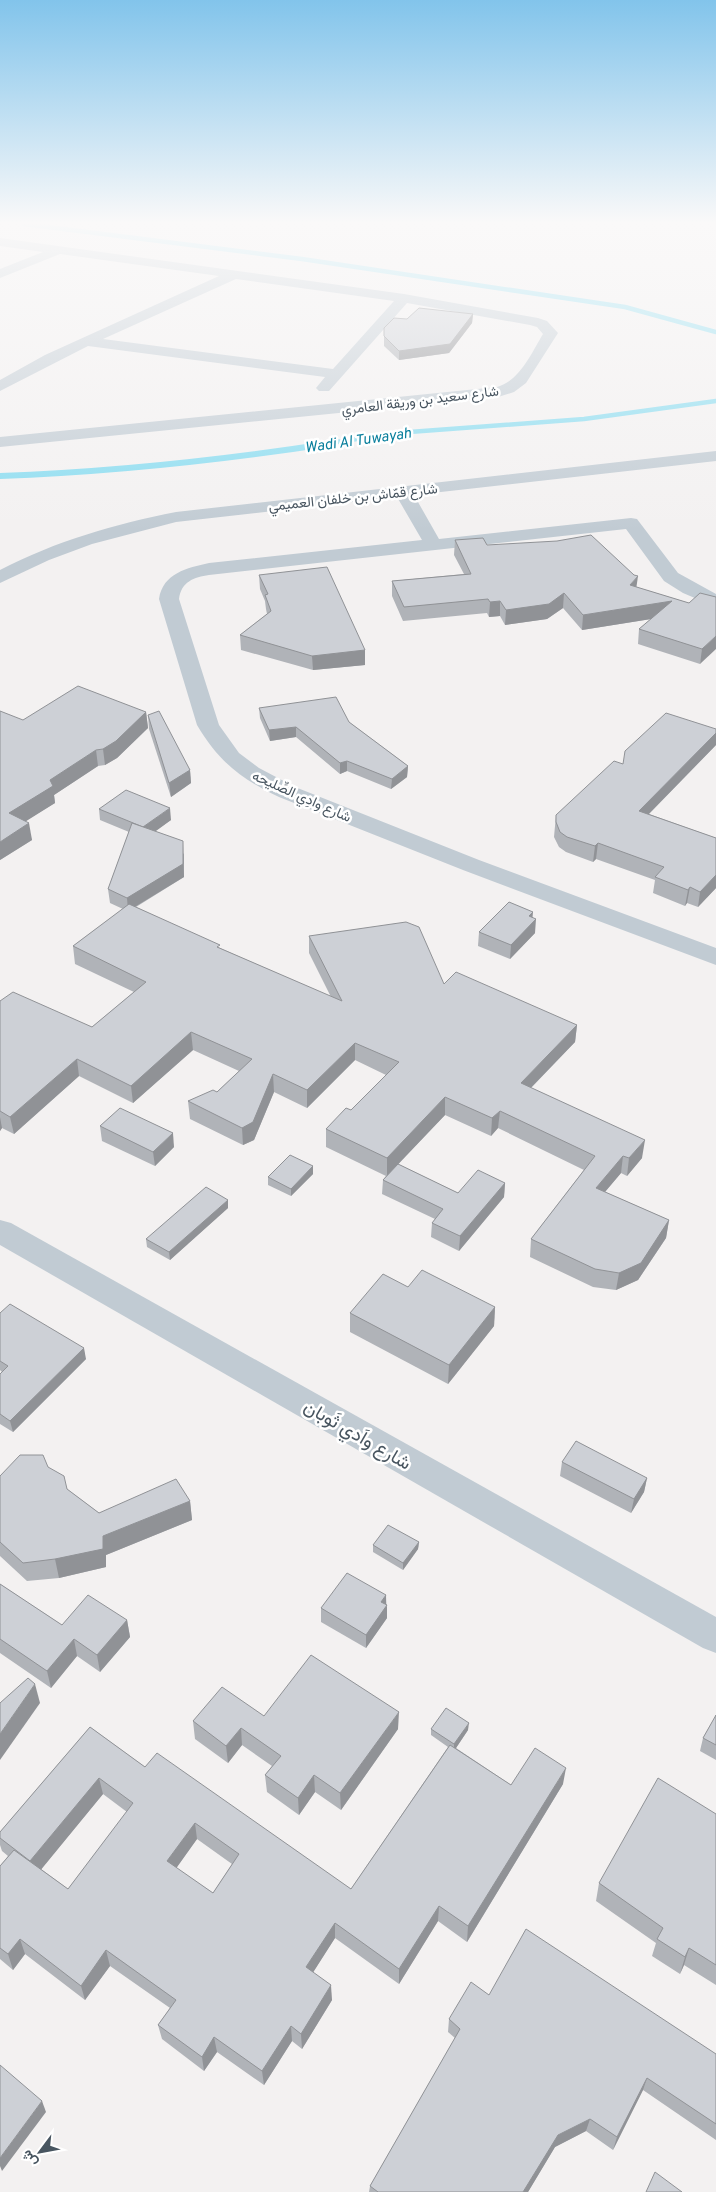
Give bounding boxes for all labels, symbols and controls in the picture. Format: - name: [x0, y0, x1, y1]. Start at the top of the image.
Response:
- street label: شارع سعيد بن وريقة العامري: [341, 383, 500, 422]
- water label: Wadi Al Tuwayah: [304, 425, 413, 458]
- street label: شارع قمّاش بن خلفان العميمي: [268, 481, 439, 518]
- street label: شارع وادِي الصِّليحه: [249, 768, 353, 829]
- street label: شارع واَدي ثَوبان: [298, 1395, 415, 1478]
- north arrow: [15, 2127, 65, 2177]
- text: ش: [18, 2146, 42, 2170]

